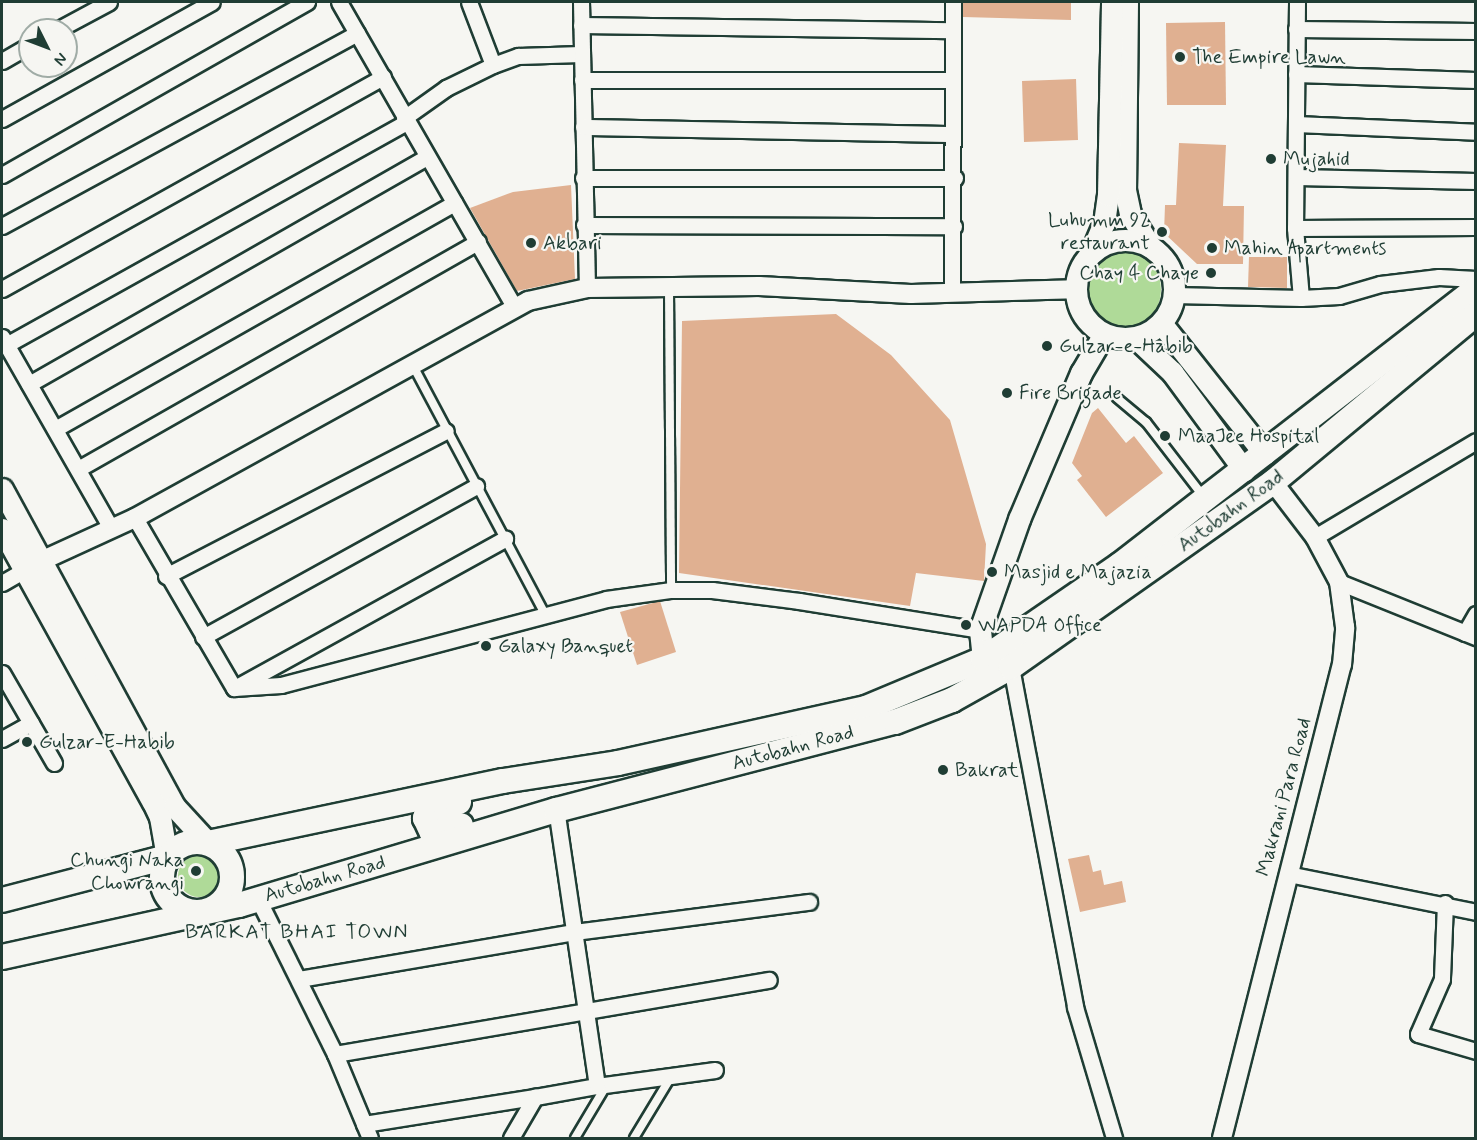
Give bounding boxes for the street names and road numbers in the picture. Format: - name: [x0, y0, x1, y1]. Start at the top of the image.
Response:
- street label: Autobahn Road: [1174, 465, 1288, 557]
- street label: Makrani Para Road: [1251, 716, 1317, 878]
- street label: Autobahn Road: [730, 720, 856, 776]
- street label: Autobahn Road: [262, 850, 388, 908]

